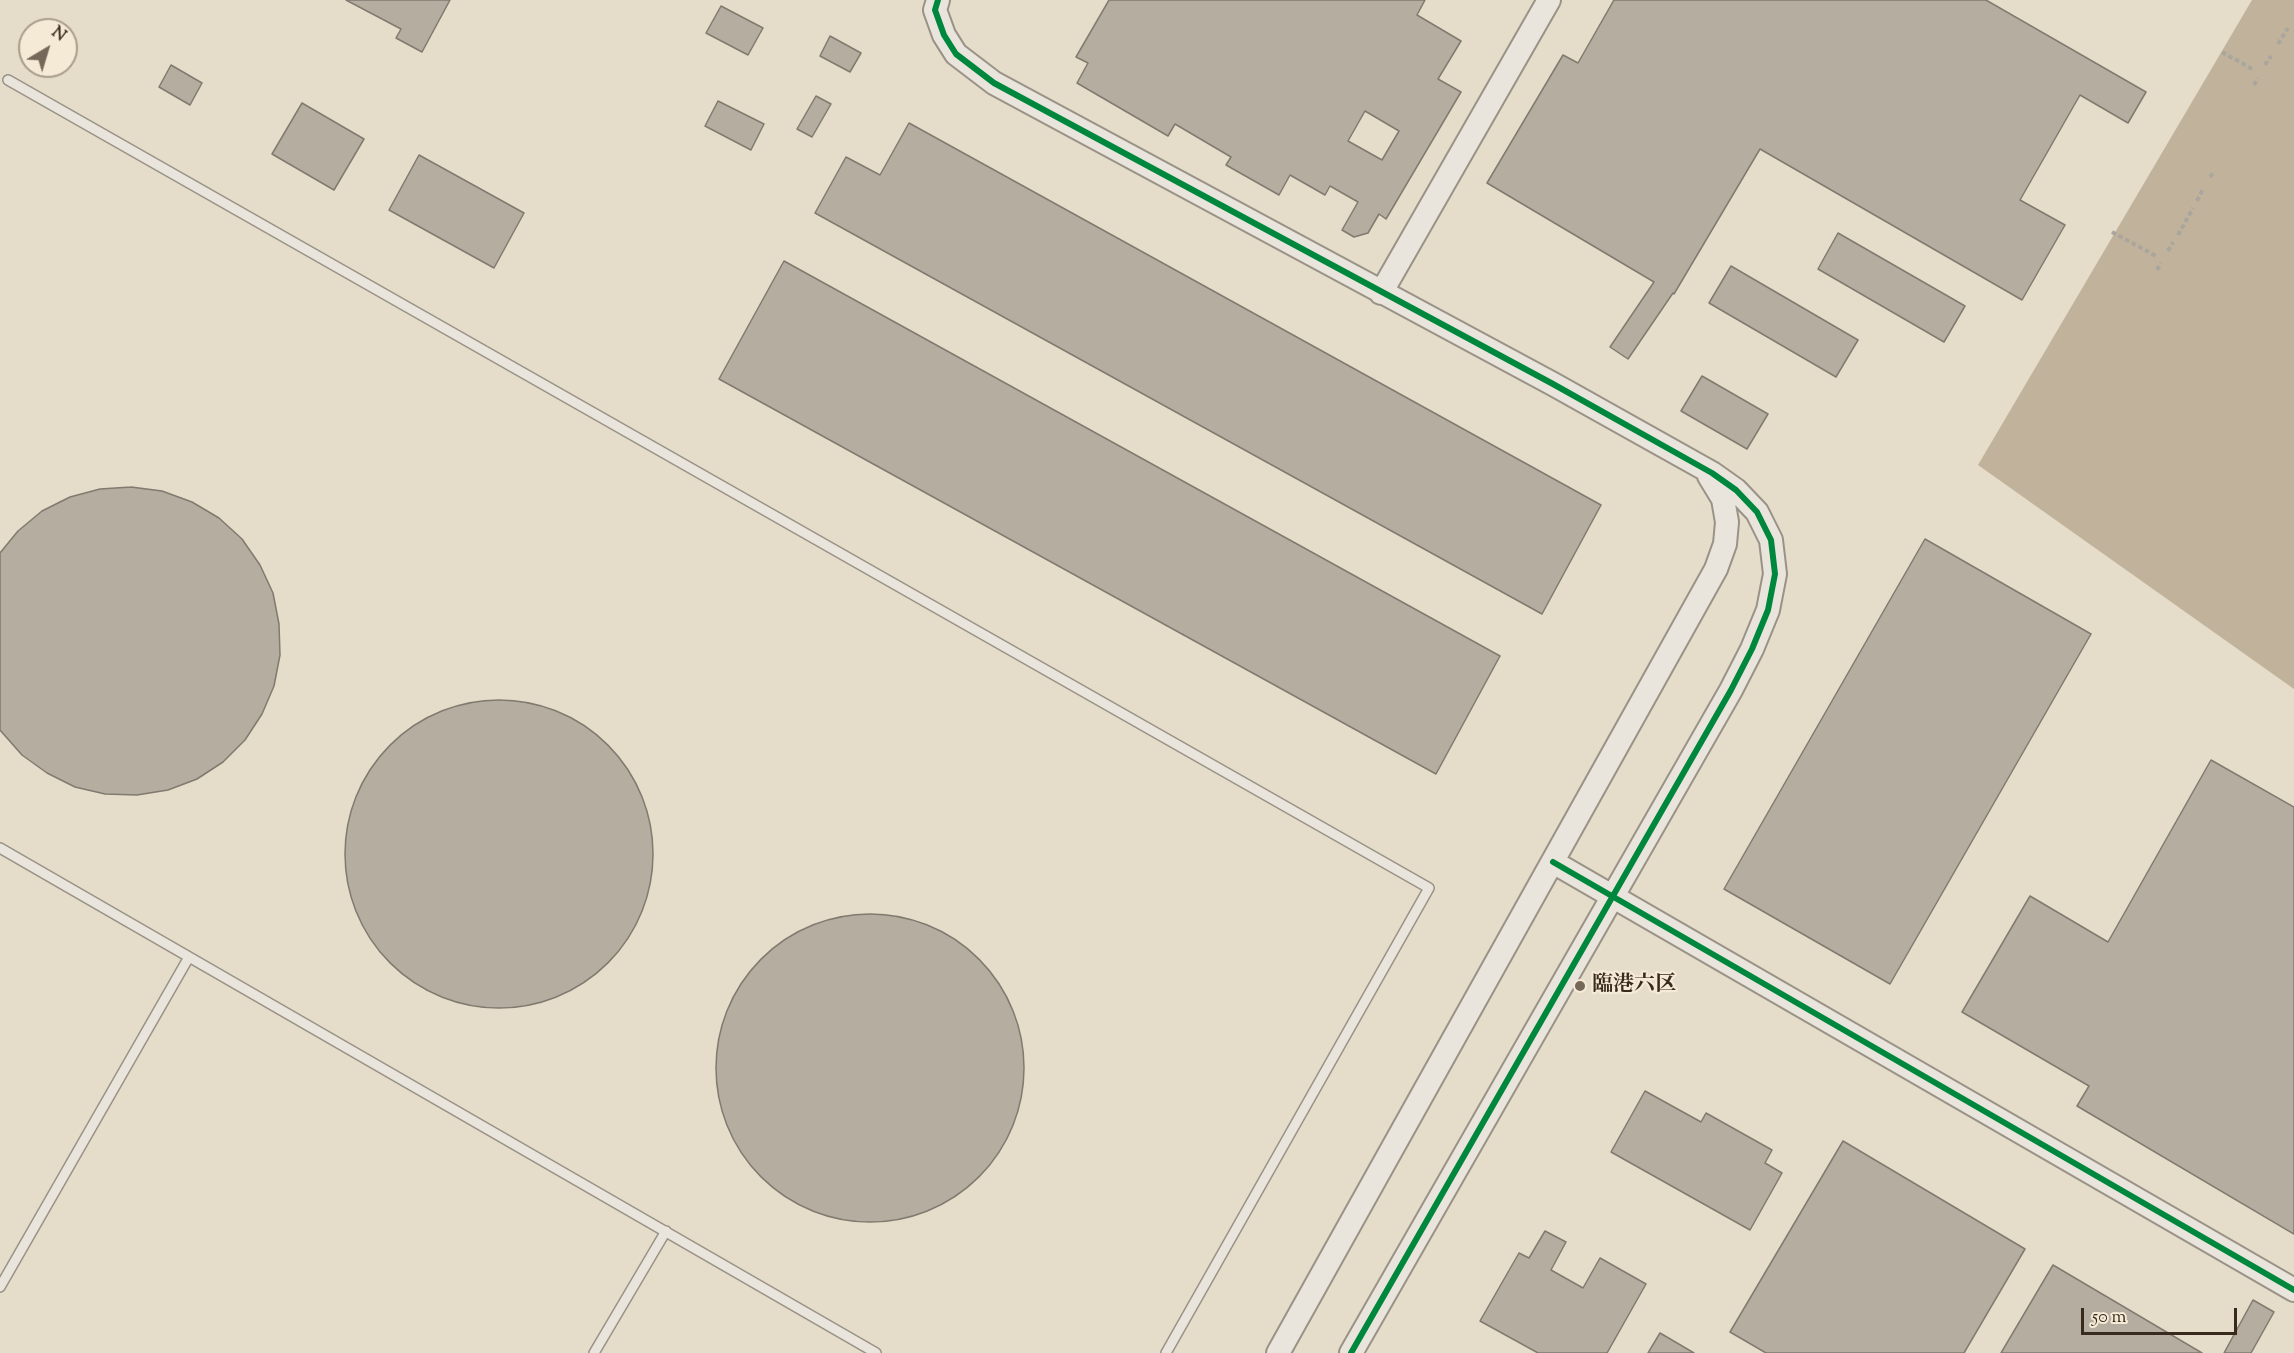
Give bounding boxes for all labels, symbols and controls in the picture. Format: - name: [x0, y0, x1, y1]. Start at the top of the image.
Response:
- north arrow: [18, 18, 78, 78]
- text: N: [46, 22, 70, 48]
- place label: 臨港六区: [1592, 973, 1676, 999]
- marker: 臨港六区: [1573, 979, 1587, 993]
- scale bar: [2084, 1296, 2240, 1334]
- text: 50 m: [2092, 1305, 2126, 1331]

